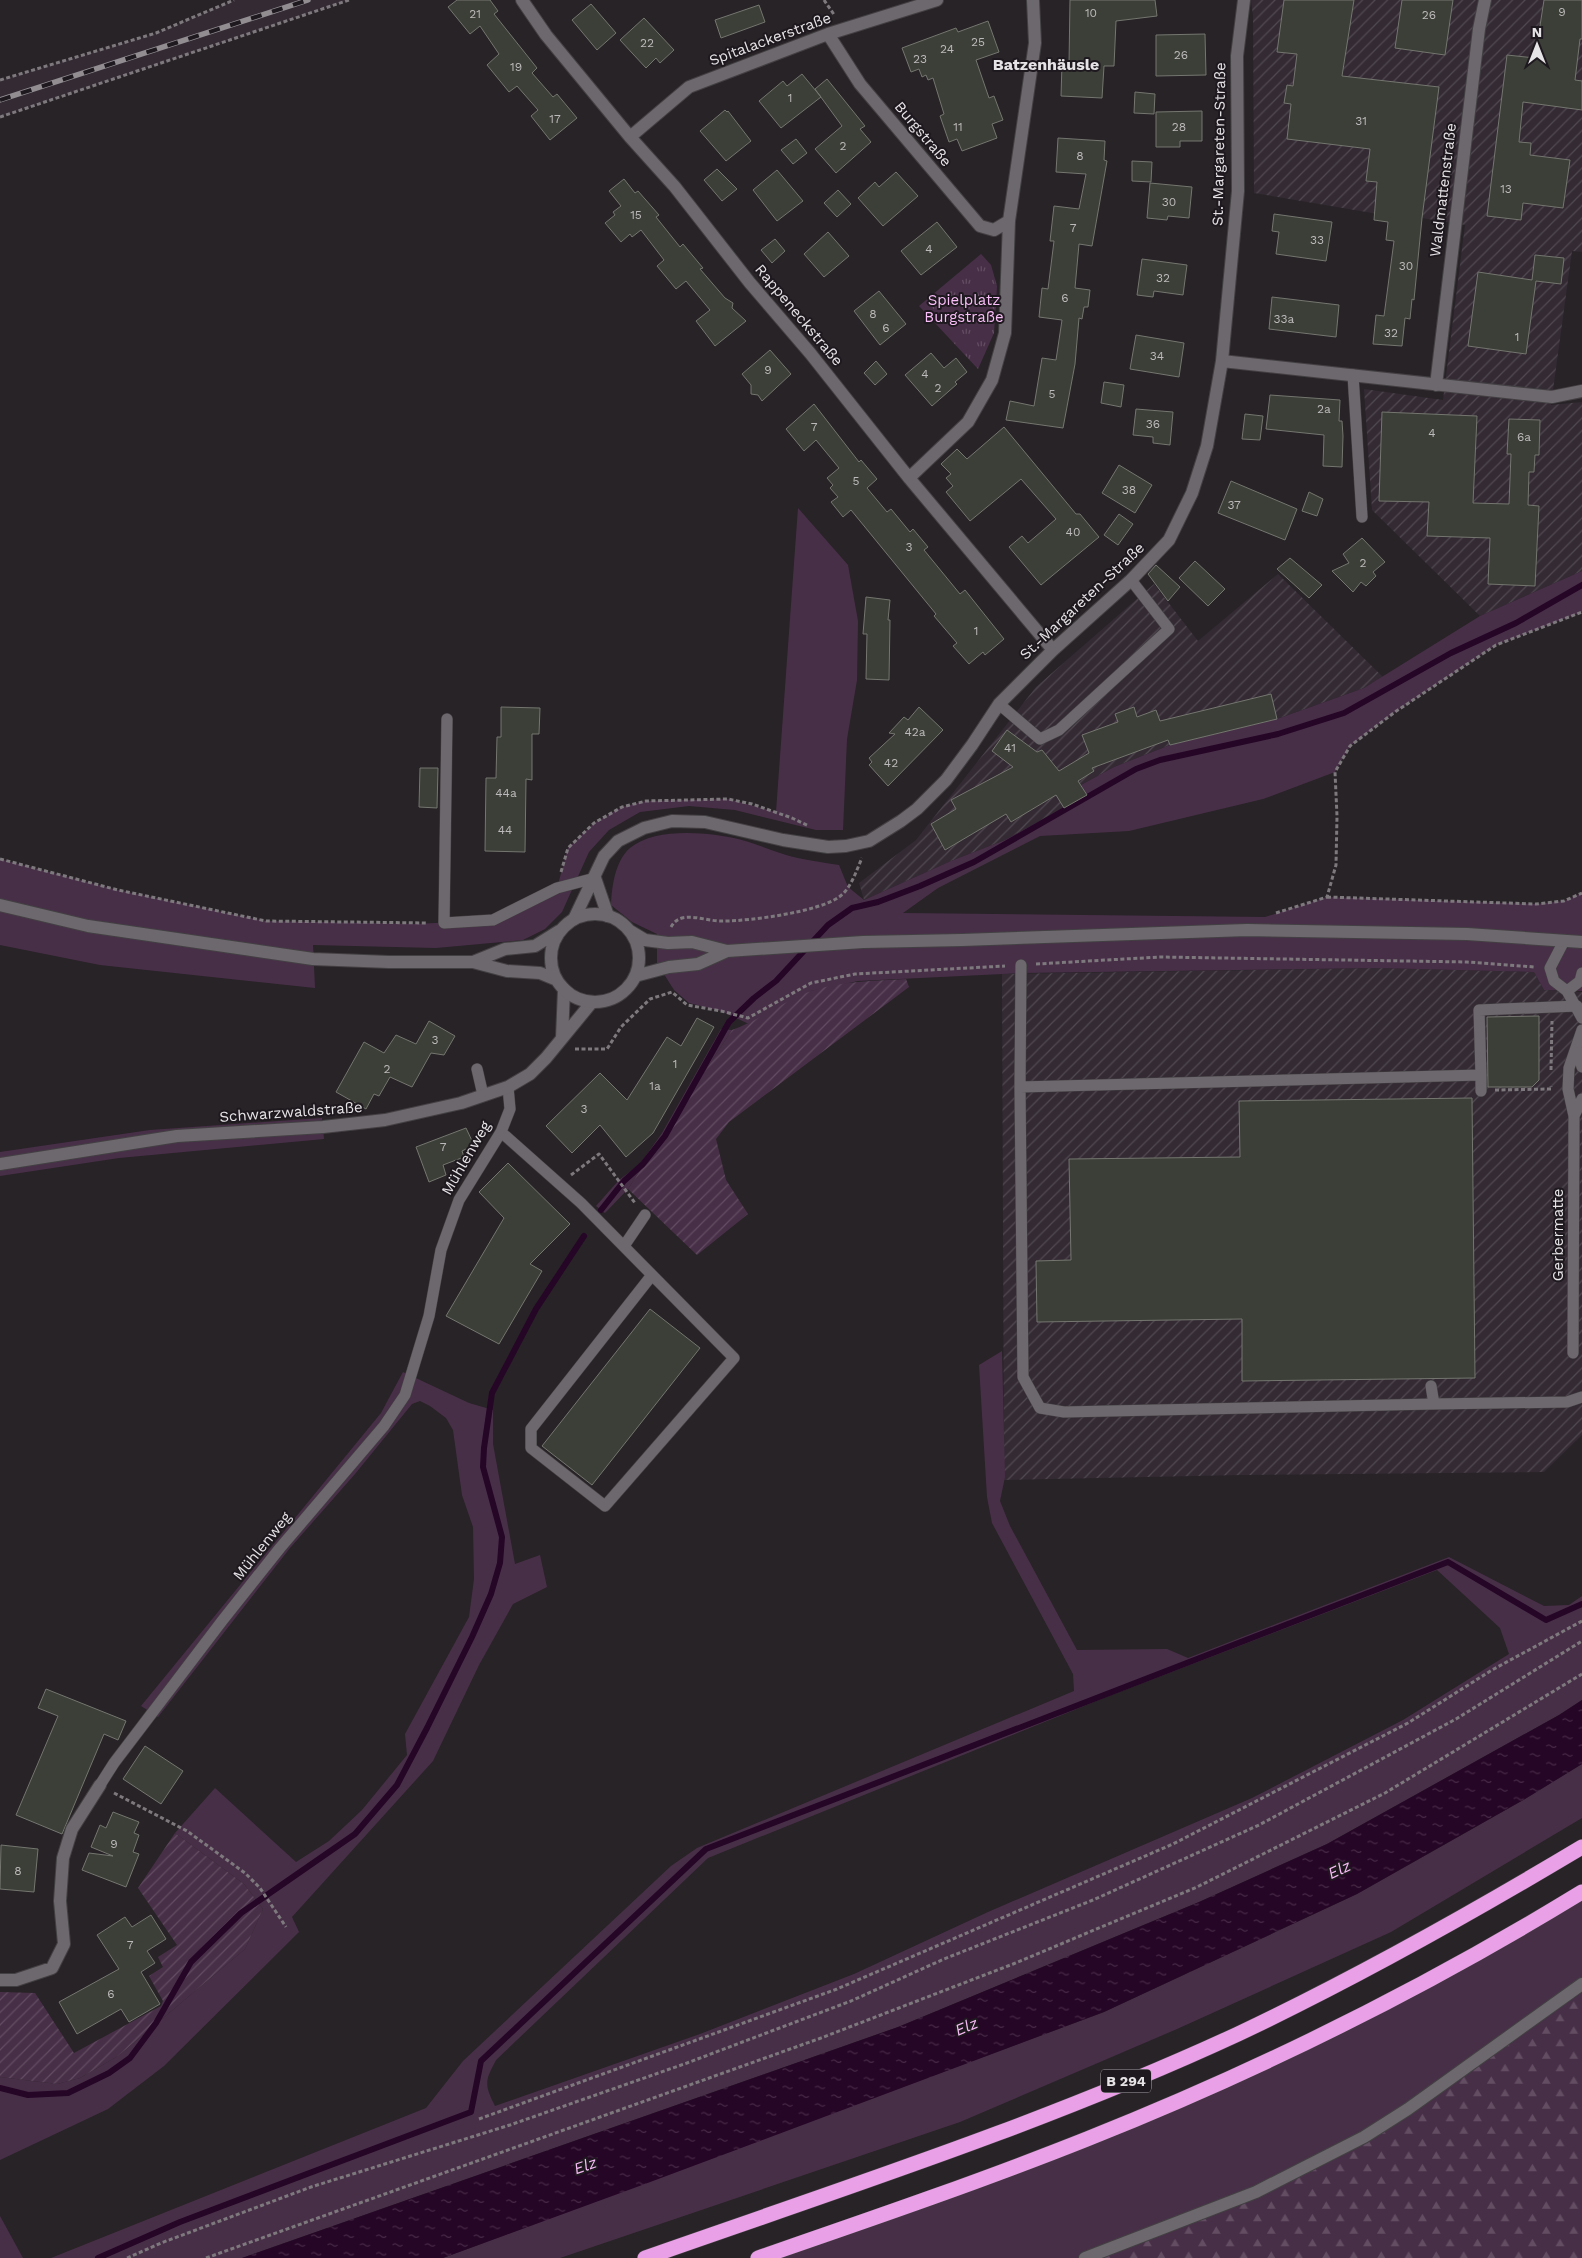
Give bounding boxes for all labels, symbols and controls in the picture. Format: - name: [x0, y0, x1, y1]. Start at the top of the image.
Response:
- house number: 9: [1558, 5, 1566, 19]
- house number: 10: [1085, 6, 1097, 20]
- house number: 21: [469, 7, 481, 21]
- house number: 26: [1422, 8, 1436, 22]
- street label: Spitalackerstraße: [707, 9, 833, 69]
- north arrow: [1512, 20, 1562, 70]
- text: N: [1532, 24, 1542, 40]
- house number: 25: [971, 35, 985, 49]
- house number: 22: [640, 36, 654, 50]
- house number: 24: [940, 42, 954, 56]
- house number: 26: [1174, 48, 1188, 62]
- house number: 23: [913, 52, 927, 66]
- district label: Batzenhäusle: [993, 55, 1099, 74]
- house number: 19: [510, 60, 522, 74]
- street label: St.-Margareten-Straße: [1209, 62, 1229, 226]
- house number: 1: [788, 91, 792, 105]
- street label: Burgstraße: [891, 98, 955, 170]
- house number: 17: [549, 112, 561, 126]
- house number: 31: [1355, 114, 1367, 128]
- house number: 11: [953, 120, 963, 134]
- house number: 28: [1172, 120, 1186, 134]
- street label: Waldmattenstraße: [1426, 122, 1460, 258]
- house number: 2: [840, 139, 847, 153]
- house number: 8: [1076, 149, 1084, 163]
- house number: 13: [1500, 182, 1512, 196]
- house number: 30: [1162, 195, 1176, 209]
- house number: 15: [630, 208, 642, 222]
- house number: 7: [1070, 221, 1077, 235]
- house number: 33: [1310, 233, 1324, 247]
- house number: 4: [925, 242, 933, 256]
- house number: 30: [1399, 259, 1413, 273]
- street label: Rappeneckstraße: [751, 261, 847, 369]
- house number: 32: [1156, 271, 1170, 285]
- park label: Spielplatz Burgstraße: [924, 291, 1004, 326]
- house number: 6: [1061, 291, 1069, 305]
- house number: 8: [869, 307, 877, 321]
- house number: 33a: [1274, 312, 1295, 326]
- house number: 6: [882, 321, 890, 335]
- house number: 32: [1384, 326, 1398, 340]
- house number: 1: [1515, 330, 1519, 344]
- house number: 34: [1150, 349, 1164, 363]
- house number: 9: [764, 363, 772, 377]
- house number: 4: [921, 367, 929, 381]
- house number: 2: [935, 381, 942, 395]
- house number: 5: [1049, 387, 1056, 401]
- house number: 2a: [1317, 402, 1331, 416]
- house number: 36: [1146, 417, 1160, 431]
- house number: 7: [811, 420, 818, 434]
- house number: 4: [1428, 426, 1436, 440]
- house number: 6a: [1517, 430, 1531, 444]
- house number: 5: [853, 474, 860, 488]
- house number: 38: [1122, 483, 1136, 497]
- house number: 37: [1227, 498, 1241, 512]
- house number: 40: [1066, 525, 1080, 539]
- street label: St.-Margareten-Straße: [1016, 539, 1148, 663]
- house number: 3: [906, 540, 913, 554]
- house number: 2: [1360, 556, 1367, 570]
- house number: 1: [974, 624, 978, 638]
- house number: 42a: [904, 725, 926, 739]
- house number: 41: [1004, 741, 1016, 755]
- house number: 42: [884, 756, 898, 770]
- house number: 44a: [495, 786, 517, 800]
- house number: 44: [498, 823, 512, 837]
- house number: 3: [432, 1033, 439, 1047]
- house number: 1: [673, 1057, 677, 1071]
- house number: 2: [384, 1062, 391, 1076]
- house number: 1a: [649, 1079, 661, 1093]
- street label: Schwarzwaldstraße: [219, 1098, 363, 1126]
- house number: 3: [581, 1102, 588, 1116]
- street label: Mühlenweg: [438, 1118, 494, 1198]
- house number: 7: [440, 1140, 447, 1154]
- street label: Gerbermatte: [1549, 1189, 1567, 1281]
- street label: Mühlenweg: [229, 1508, 295, 1584]
- house number: 9: [110, 1837, 118, 1851]
- water label: Elz: [1325, 1856, 1354, 1883]
- house number: 8: [14, 1864, 22, 1878]
- house number: 7: [127, 1938, 134, 1952]
- house number: 6: [107, 1987, 115, 2001]
- water label: Elz: [952, 2013, 981, 2040]
- road number: B 294: [1101, 2070, 1151, 2092]
- water label: Elz: [571, 2152, 600, 2178]

